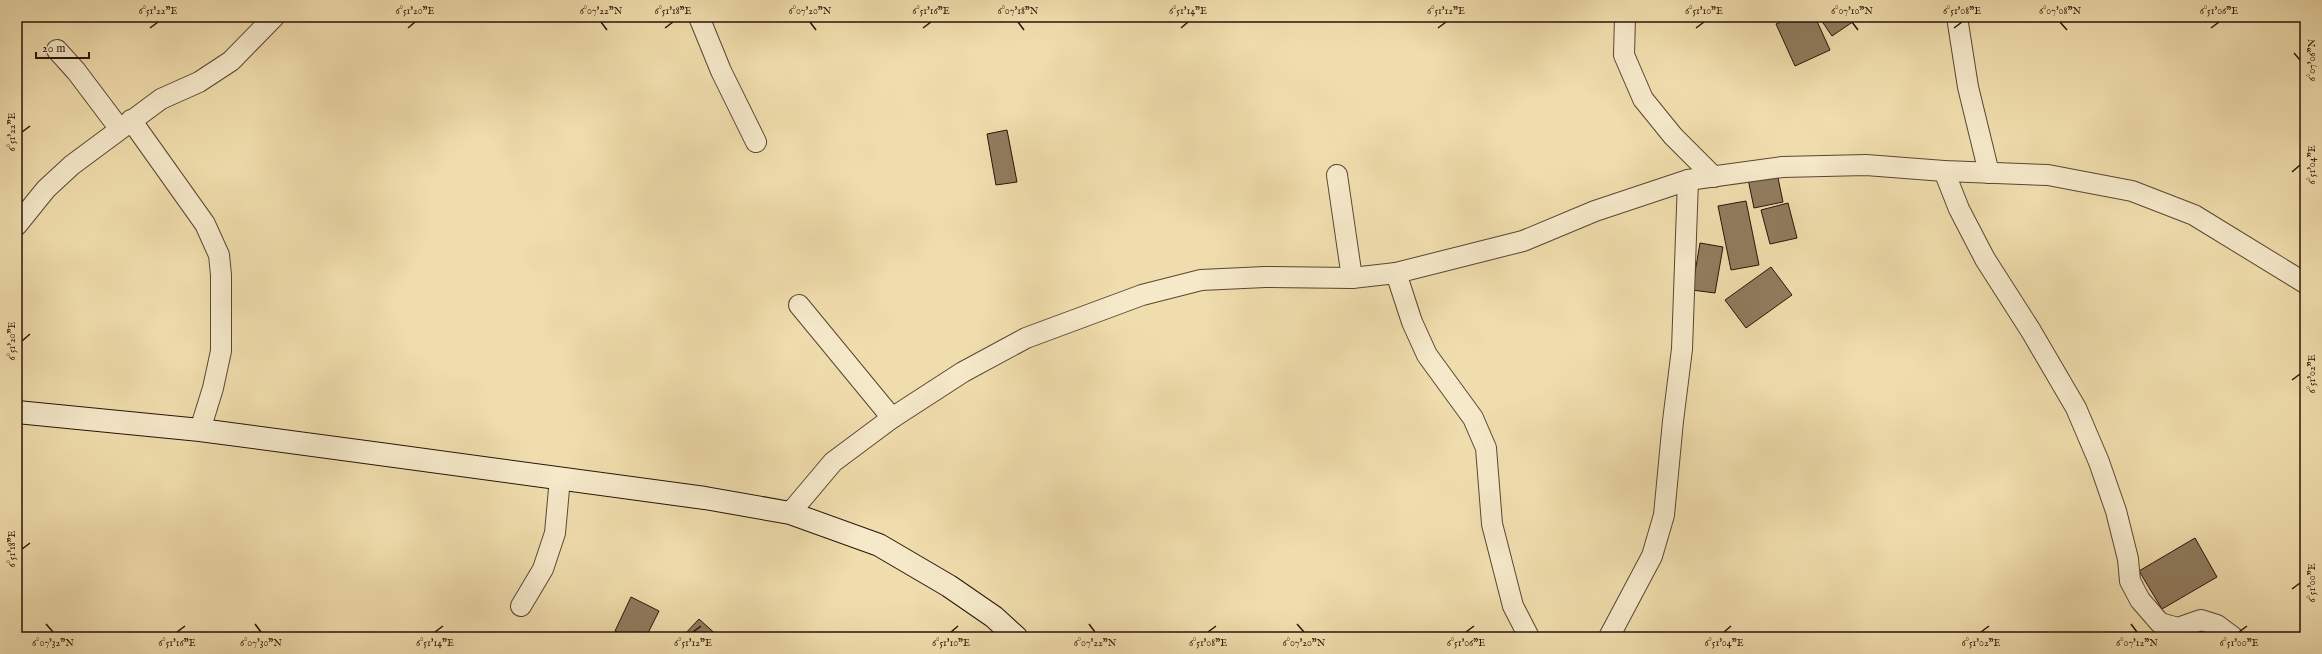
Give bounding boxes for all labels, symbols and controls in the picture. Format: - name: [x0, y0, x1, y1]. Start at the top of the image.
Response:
- text: 6°51'22"E: [139, 5, 177, 18]
- text: 6°51'20"E: [396, 5, 435, 18]
- text: 6°07'22"N: [580, 5, 623, 18]
- text: 6°51'18"E: [654, 5, 692, 18]
- text: 6°07'20"N: [789, 5, 832, 18]
- text: 6°51'16"E: [912, 5, 950, 18]
- text: 6°07'18"N: [997, 5, 1039, 18]
- text: 6°51'14"E: [1169, 5, 1207, 18]
- text: 6°51'12"E: [1427, 5, 1465, 18]
- text: 6°51'10"E: [1685, 5, 1723, 18]
- text: 6°07'10"N: [1831, 5, 1873, 18]
- text: 6°51'08"E: [1943, 5, 1981, 18]
- text: 6°07'08"N: [2039, 5, 2081, 18]
- text: 6°51'06"E: [2200, 5, 2238, 18]
- scale bar: [36, 34, 89, 60]
- text: 6°07'06"N: [2306, 38, 2319, 81]
- text: 20 m: [42, 41, 65, 56]
- text: 6°51'22"E: [6, 113, 19, 151]
- text: 6°51'04"E: [2306, 145, 2319, 185]
- text: 6°51'20"E: [6, 321, 19, 361]
- text: 6°51'02"E: [2306, 354, 2319, 394]
- text: 6°51'18"E: [6, 530, 19, 568]
- text: 6°51'00"E: [2306, 563, 2319, 603]
- text: 6°07'32"N: [32, 637, 74, 650]
- text: 6°51'16"E: [158, 637, 196, 650]
- text: 6°07'30"N: [240, 637, 282, 650]
- text: 6°51'14"E: [416, 637, 454, 650]
- text: 6°51'12"E: [674, 637, 712, 650]
- text: 6°51'10"E: [932, 637, 970, 650]
- text: 6°07'22"N: [1074, 637, 1117, 650]
- text: 6°51'08"E: [1189, 637, 1227, 650]
- text: 6°07'20"N: [1283, 637, 1326, 650]
- text: 6°51'06"E: [1447, 637, 1485, 650]
- text: 6°51'04"E: [1704, 637, 1744, 650]
- text: 6°51'02"E: [1962, 637, 2001, 650]
- text: 6°07'12"N: [2116, 637, 2158, 650]
- text: 6°51'00"E: [2219, 637, 2259, 650]

